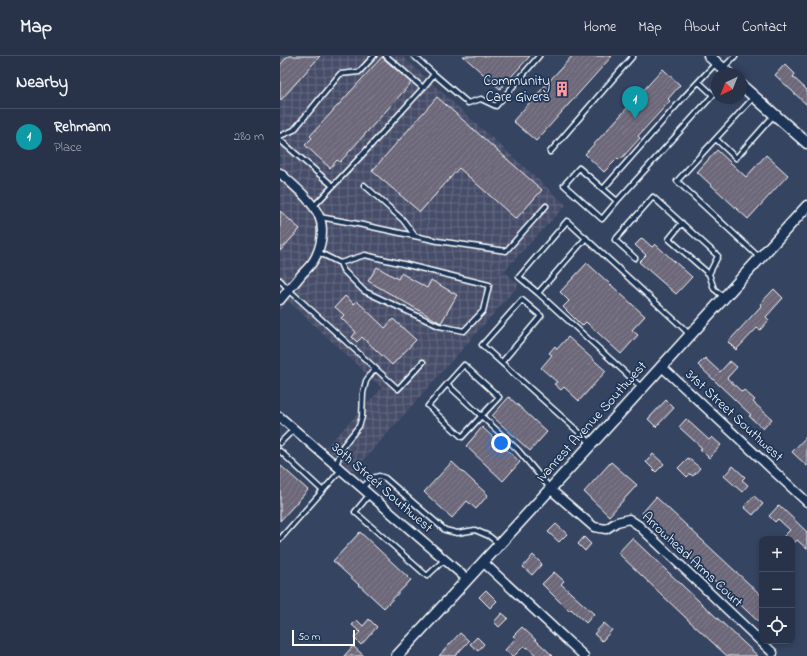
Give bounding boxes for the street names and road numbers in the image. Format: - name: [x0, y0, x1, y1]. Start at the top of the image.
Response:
- street label: Ivanrest Avenue Southwest: [532, 356, 653, 487]
- street label: 31st Street Southwest: [680, 365, 788, 467]
- street label: 30th Street Southwest: [327, 438, 438, 538]
- street label: Arrowhead Arms Court: [637, 507, 748, 613]

